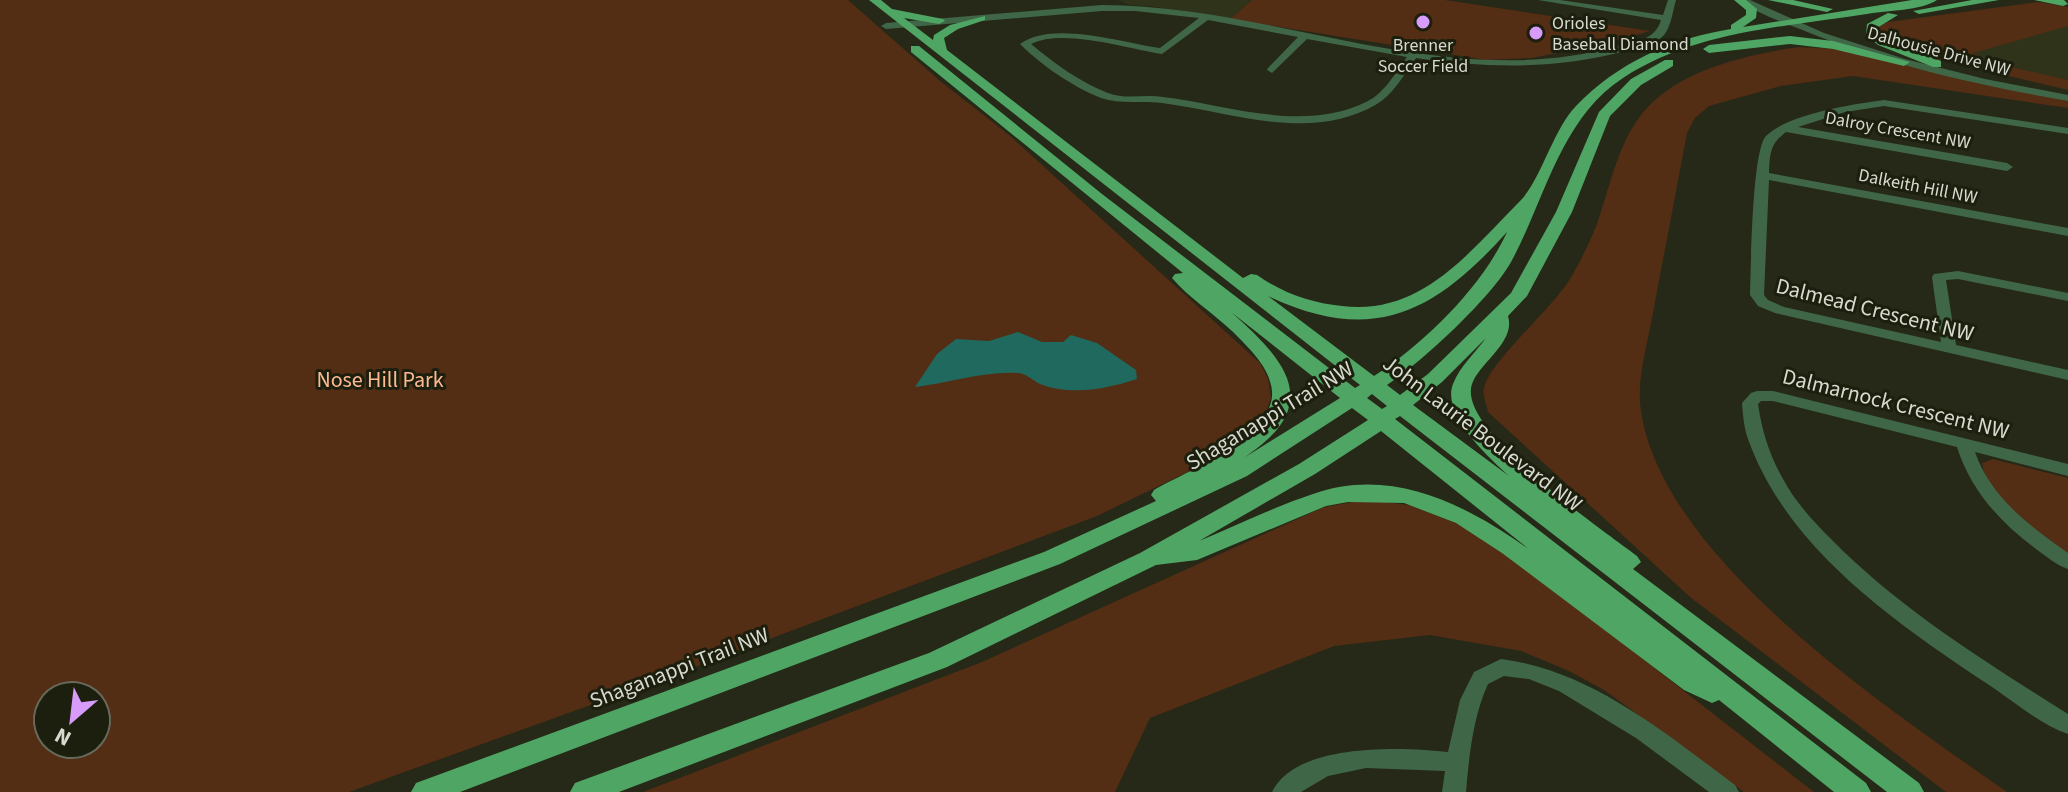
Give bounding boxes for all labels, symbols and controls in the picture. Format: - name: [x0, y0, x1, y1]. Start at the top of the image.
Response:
- place label: Orioles Baseball Diamond: [1552, 11, 1689, 57]
- marker: Brenner Soccer Field: [1414, 13, 1432, 31]
- street label: Dalhousie Drive NW: [1865, 20, 2013, 83]
- marker: Orioles Baseball Diamond: [1527, 24, 1545, 42]
- place label: Brenner Soccer Field: [1378, 33, 1468, 79]
- street label: Dalroy Crescent NW: [1823, 105, 1973, 156]
- street label: Dalkeith Hill NW: [1856, 163, 1980, 210]
- street label: Dalmead Crescent NW: [1773, 270, 1977, 350]
- street label: John Laurie Boulevard NW: [1376, 348, 1589, 520]
- street label: Shaganappi Trail NW: [1180, 353, 1359, 478]
- street label: Dalmarnock Crescent NW: [1779, 360, 2012, 448]
- park label: Nose Hill Park: [316, 364, 444, 396]
- street label: Shaganappi Trail NW: [585, 619, 774, 717]
- north arrow: [32, 680, 112, 760]
- text: N: [49, 719, 77, 754]

